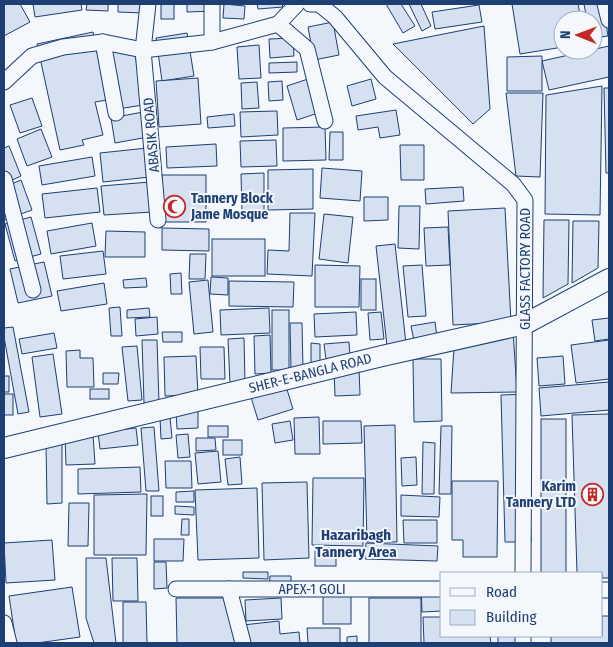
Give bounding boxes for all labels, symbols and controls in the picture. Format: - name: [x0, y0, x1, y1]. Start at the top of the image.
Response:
- north arrow: [553, 10, 603, 60]
- text: N: [557, 30, 574, 39]
- street label: ABASIK ROAD: [140, 97, 163, 173]
- place label: Tannery Block Jame Mosque: [190, 190, 274, 223]
- mosque icon: Tannery Block Jame Mosque: [163, 194, 187, 218]
- street label: GLASS FACTORY ROAD: [517, 208, 534, 330]
- street label: SHER-E-BANGLA ROAD: [247, 350, 373, 397]
- place label: Karim Tannery LTD: [506, 478, 576, 511]
- building icon: Karim Tannery LTD: [580, 482, 604, 506]
- district label: Hazaribagh Tannery Area: [315, 526, 397, 561]
- legend: [440, 572, 603, 637]
- street label: APEX-1 GOLI: [278, 581, 346, 598]
- text: Road: [486, 583, 517, 601]
- text: Building: [486, 608, 537, 626]

